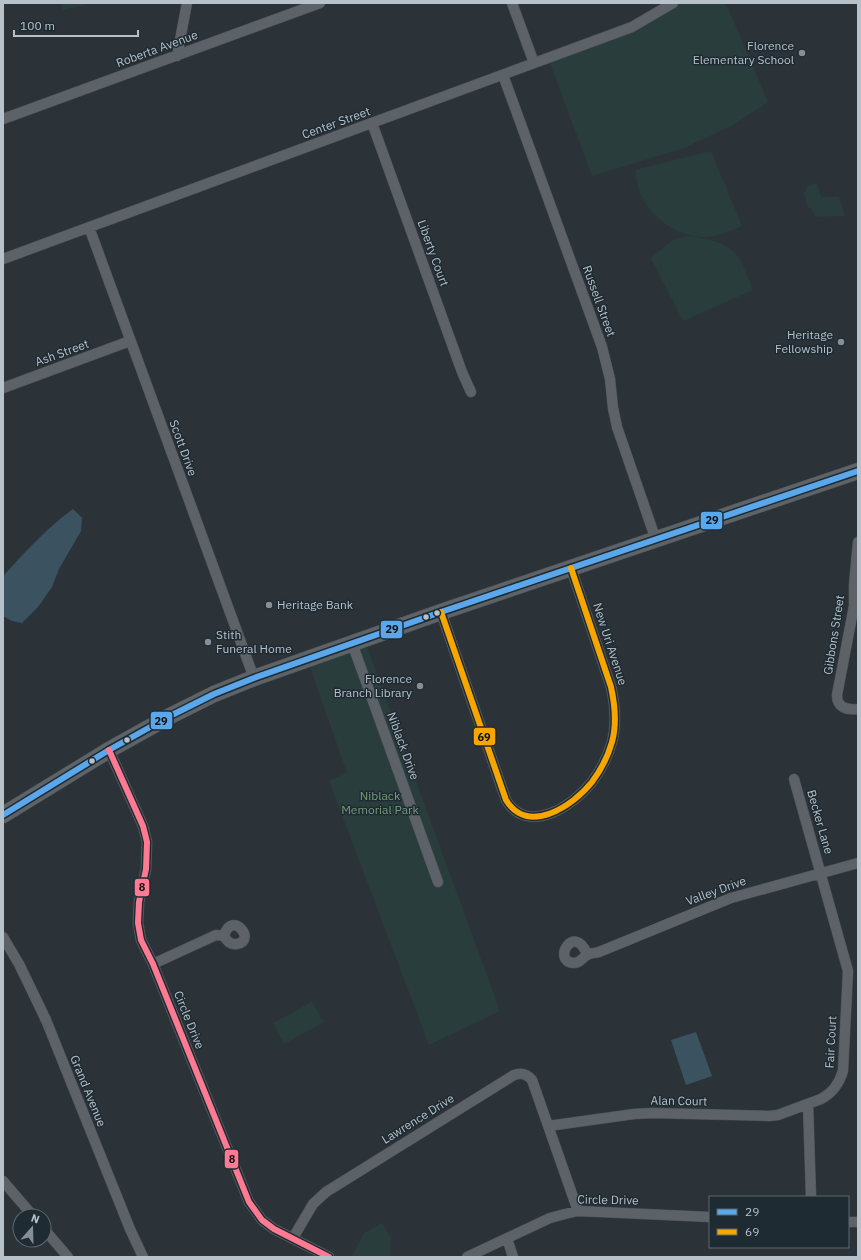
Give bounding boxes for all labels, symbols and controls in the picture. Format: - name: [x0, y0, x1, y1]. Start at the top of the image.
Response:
- scale bar: [14, 12, 138, 38]
- text: 100 m: [20, 18, 55, 33]
- street label: Roberta Avenue: [114, 27, 200, 70]
- place label: Florence Elementary School: [693, 38, 794, 67]
- marker: Florence Elementary School: [797, 48, 807, 58]
- street label: Center Street: [300, 103, 372, 142]
- street label: Liberty Court: [415, 218, 452, 288]
- street label: Russell Street: [580, 263, 619, 339]
- place label: Heritage Fellowship: [775, 327, 833, 356]
- street label: Ash Street: [33, 336, 91, 369]
- marker: Heritage Fellowship: [836, 337, 846, 347]
- street label: Scott Drive: [166, 418, 201, 478]
- line badge: 29: [700, 511, 723, 530]
- text: 29: [705, 513, 719, 527]
- street label: Gibbons Street: [820, 594, 847, 676]
- place label: Heritage Bank: [277, 597, 354, 612]
- marker: Heritage Bank: [264, 600, 274, 610]
- street label: New Uri Avenue: [590, 601, 631, 687]
- unlabelled marker: [432, 608, 442, 618]
- unlabelled marker: [421, 612, 431, 622]
- line badge: 29: [380, 620, 403, 639]
- text: 29: [385, 622, 399, 636]
- place label: Stith Funeral Home: [216, 627, 292, 656]
- marker: Stith Funeral Home: [203, 637, 213, 647]
- place label: Florence Branch Library: [334, 671, 412, 700]
- marker: Florence Branch Library: [415, 681, 425, 691]
- street label: Niblack Drive: [384, 710, 423, 782]
- line badge: 29: [150, 711, 173, 730]
- text: 29: [154, 714, 168, 728]
- line badge: 69: [473, 727, 496, 746]
- text: 69: [477, 730, 491, 744]
- unlabelled marker: [122, 735, 132, 745]
- unlabelled marker: [87, 756, 97, 766]
- park label: Niblack Memorial Park: [341, 788, 420, 817]
- street label: Becker Lane: [804, 788, 837, 856]
- street label: Valley Drive: [684, 873, 748, 908]
- line badge: 8: [134, 878, 150, 897]
- text: 8: [139, 880, 146, 894]
- street label: Circle Drive: [171, 989, 208, 1051]
- street label: Fair Court: [822, 1015, 839, 1069]
- street label: Grand Avenue: [67, 1053, 110, 1129]
- street label: Lawrence Drive: [379, 1090, 457, 1147]
- street label: Alan Court: [651, 1093, 707, 1108]
- line badge: 8: [224, 1149, 239, 1169]
- text: 8: [229, 1152, 236, 1166]
- street label: Circle Drive: [577, 1191, 639, 1208]
- legend: [709, 1196, 849, 1248]
- text: 29: [745, 1204, 759, 1219]
- north arrow: [12, 1208, 52, 1248]
- text: N: [29, 1211, 42, 1227]
- text: 69: [745, 1224, 759, 1239]

